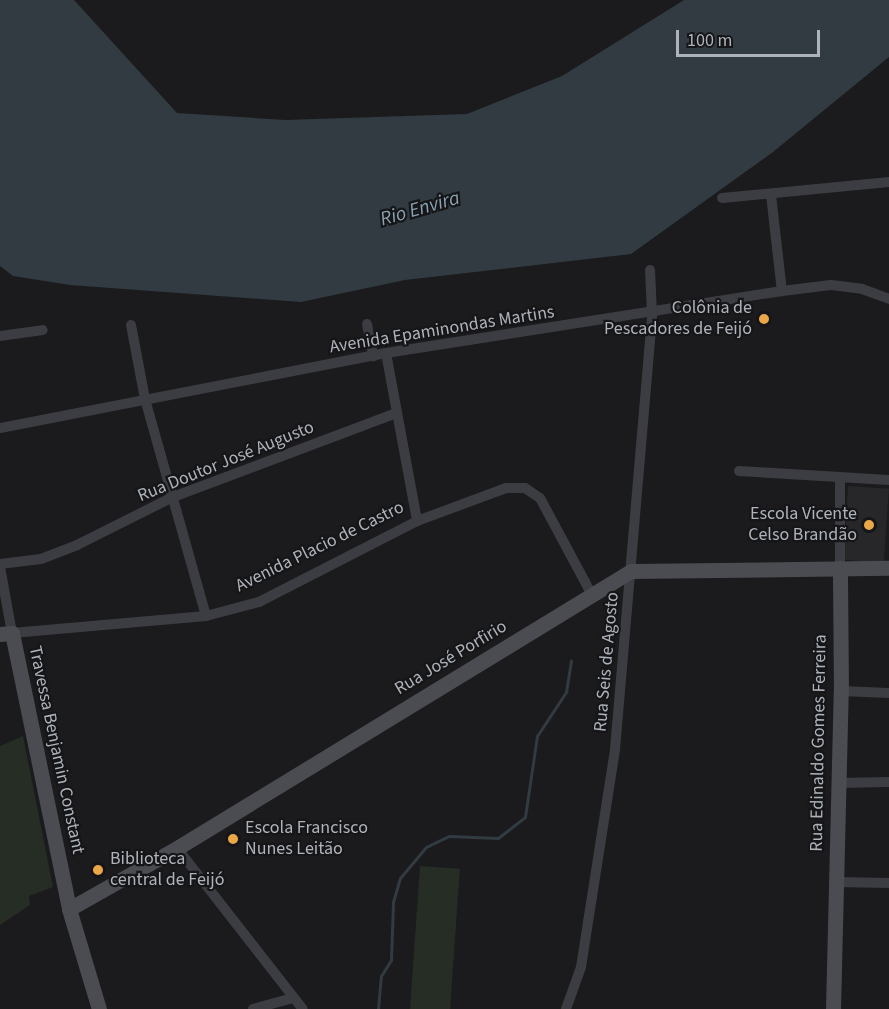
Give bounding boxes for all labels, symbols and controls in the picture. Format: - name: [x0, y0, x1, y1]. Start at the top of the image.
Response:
- scale bar: [679, 18, 823, 56]
- text: 100 m: [687, 28, 732, 53]
- water label: Rio Envira: [377, 186, 463, 232]
- place label: Colônia de Pescadores de Feijó: [604, 298, 752, 340]
- street label: Avenida Epaminondas Martins: [328, 302, 556, 358]
- marker: Colônia de Pescadores de Feijó: [757, 312, 771, 326]
- street label: Rua Doutor José Augusto: [135, 417, 317, 507]
- street label: Avenida Placio de Castro: [232, 497, 408, 597]
- place label: Escola Vicente Celso Brandão: [748, 504, 857, 546]
- marker: Escola Vicente Celso Brandão: [862, 518, 876, 532]
- street label: Rua Seis de Agosto: [590, 591, 624, 733]
- street label: Rua José Porfirio: [391, 616, 511, 700]
- street label: Rua Edinaldo Gomes Ferreira: [806, 634, 832, 852]
- street label: Travessa Benjamin Constant: [23, 644, 89, 856]
- place label: Escola Francisco Nunes Leitão: [245, 818, 368, 860]
- marker: Escola Francisco Nunes Leitão: [226, 832, 240, 846]
- place label: Biblioteca central de Feijó: [110, 849, 224, 892]
- marker: Biblioteca central de Feijó: [91, 863, 105, 877]

